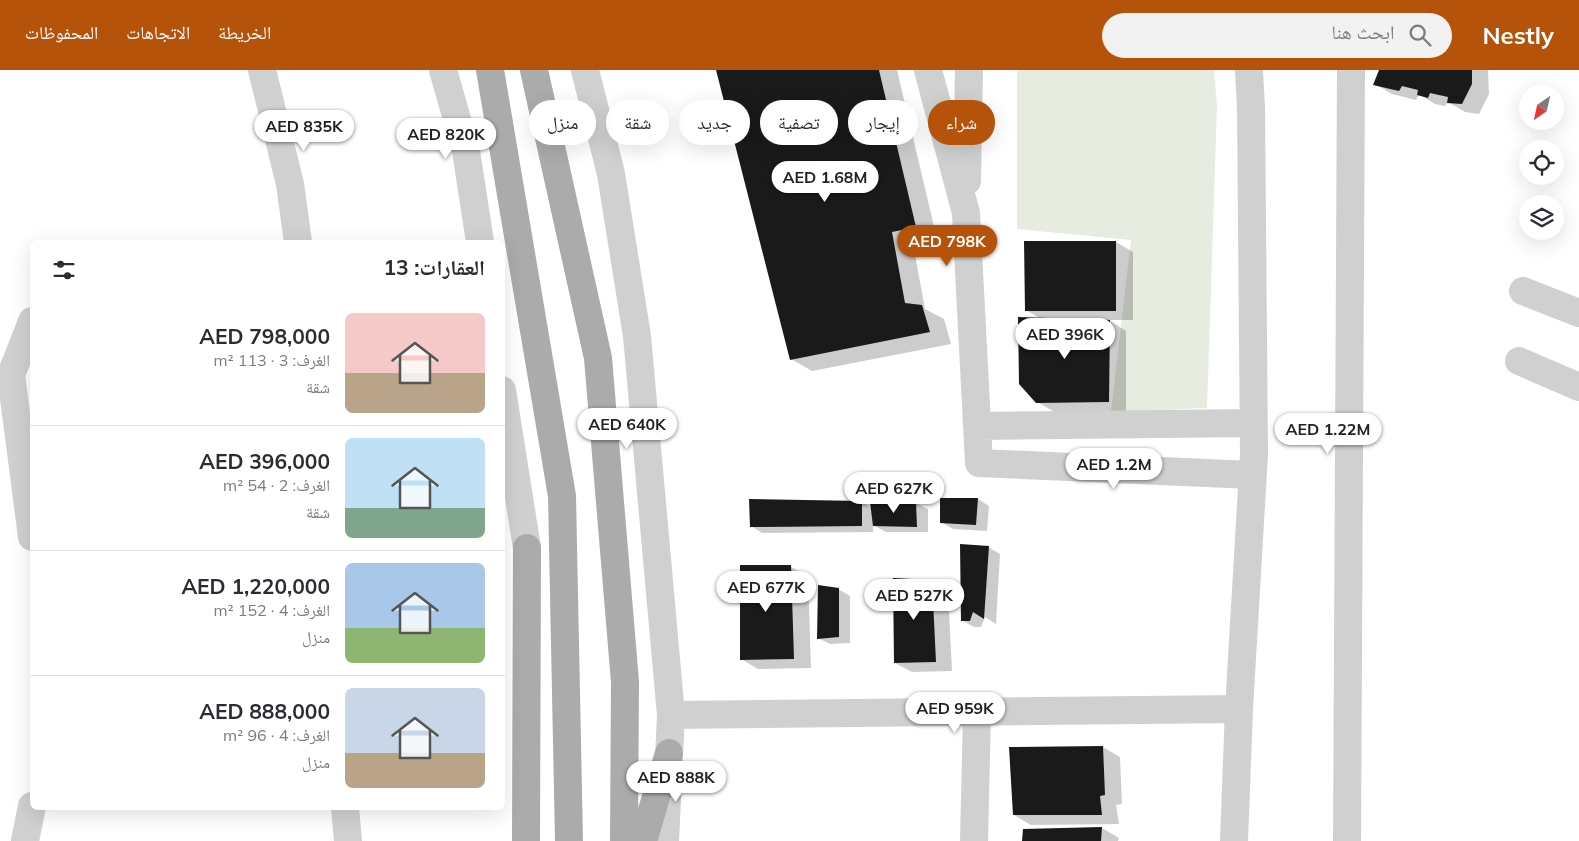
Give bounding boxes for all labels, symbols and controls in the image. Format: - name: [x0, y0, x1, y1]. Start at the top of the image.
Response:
- search box: [1102, 13, 1452, 58]
- text: ابحث هنا: [1332, 20, 1394, 44]
- text: Nestly: [1482, 20, 1554, 50]
- text: المحفوظات: [25, 21, 98, 44]
- text: الاتجاهات: [126, 21, 190, 44]
- text: الخريطة: [218, 21, 271, 44]
- icon: search: [1406, 21, 1434, 49]
- north arrow: [1519, 85, 1564, 130]
- map controls: [1519, 85, 1564, 240]
- chip: منزل: [529, 100, 596, 145]
- chip: شقة: [606, 100, 669, 145]
- chip: جديد: [679, 100, 750, 145]
- chip: تصفية: [760, 100, 838, 145]
- chip: إيجار: [848, 100, 918, 145]
- chip: شراء: [928, 100, 995, 145]
- pin: AED 835K: [252, 109, 356, 152]
- text: AED 835K: [265, 116, 343, 136]
- pin: AED 820K: [394, 118, 498, 160]
- text: AED 820K: [407, 124, 485, 144]
- button: locate: [1519, 140, 1564, 185]
- pin: AED 1.68M: [768, 160, 882, 203]
- text: AED 1.68M: [783, 167, 867, 187]
- button: layers: [1519, 195, 1564, 240]
- pin: AED 798K: [895, 224, 999, 267]
- text: AED 798K: [908, 231, 986, 251]
- text: العقارات: 13: [383, 254, 485, 280]
- icon: filters: [50, 256, 78, 284]
- pin: AED 396K: [1013, 318, 1117, 360]
- text: AED 798,000: [199, 323, 330, 349]
- text: AED 396K: [1026, 324, 1104, 344]
- icon: home: [385, 333, 445, 393]
- text: الغرف: 3 · 113 m²: [214, 350, 330, 370]
- text: شقة: [306, 377, 330, 397]
- pin: AED 640K: [575, 408, 679, 450]
- pin: AED 1.22M: [1271, 412, 1385, 455]
- text: AED 640K: [588, 414, 666, 434]
- text: AED 1.22M: [1286, 419, 1370, 439]
- text: AED 396,000: [199, 448, 330, 474]
- pin: AED 1.2M: [1062, 448, 1166, 490]
- text: AED 1.2M: [1076, 454, 1152, 474]
- icon: home: [385, 458, 445, 518]
- pin: AED 627K: [842, 472, 946, 514]
- text: الغرف: 2 · 54 m²: [223, 475, 330, 495]
- text: AED 627K: [855, 478, 933, 498]
- text: شقة: [306, 502, 330, 522]
- pin: AED 677K: [714, 570, 818, 613]
- text: AED 1,220,000: [181, 573, 330, 599]
- text: AED 677K: [727, 577, 805, 597]
- pin: AED 527K: [862, 578, 966, 621]
- icon: home: [385, 583, 445, 643]
- text: AED 527K: [875, 585, 953, 605]
- text: الغرف: 4 · 152 m²: [214, 600, 330, 620]
- text: منزل: [302, 627, 330, 647]
- pin: AED 959K: [903, 692, 1007, 734]
- text: AED 888,000: [199, 698, 330, 724]
- text: AED 959K: [916, 698, 994, 718]
- icon: home: [385, 708, 445, 768]
- text: الغرف: 4 · 96 m²: [223, 725, 330, 745]
- text: منزل: [302, 752, 330, 772]
- pin: AED 888K: [624, 760, 728, 803]
- text: AED 888K: [637, 767, 715, 787]

